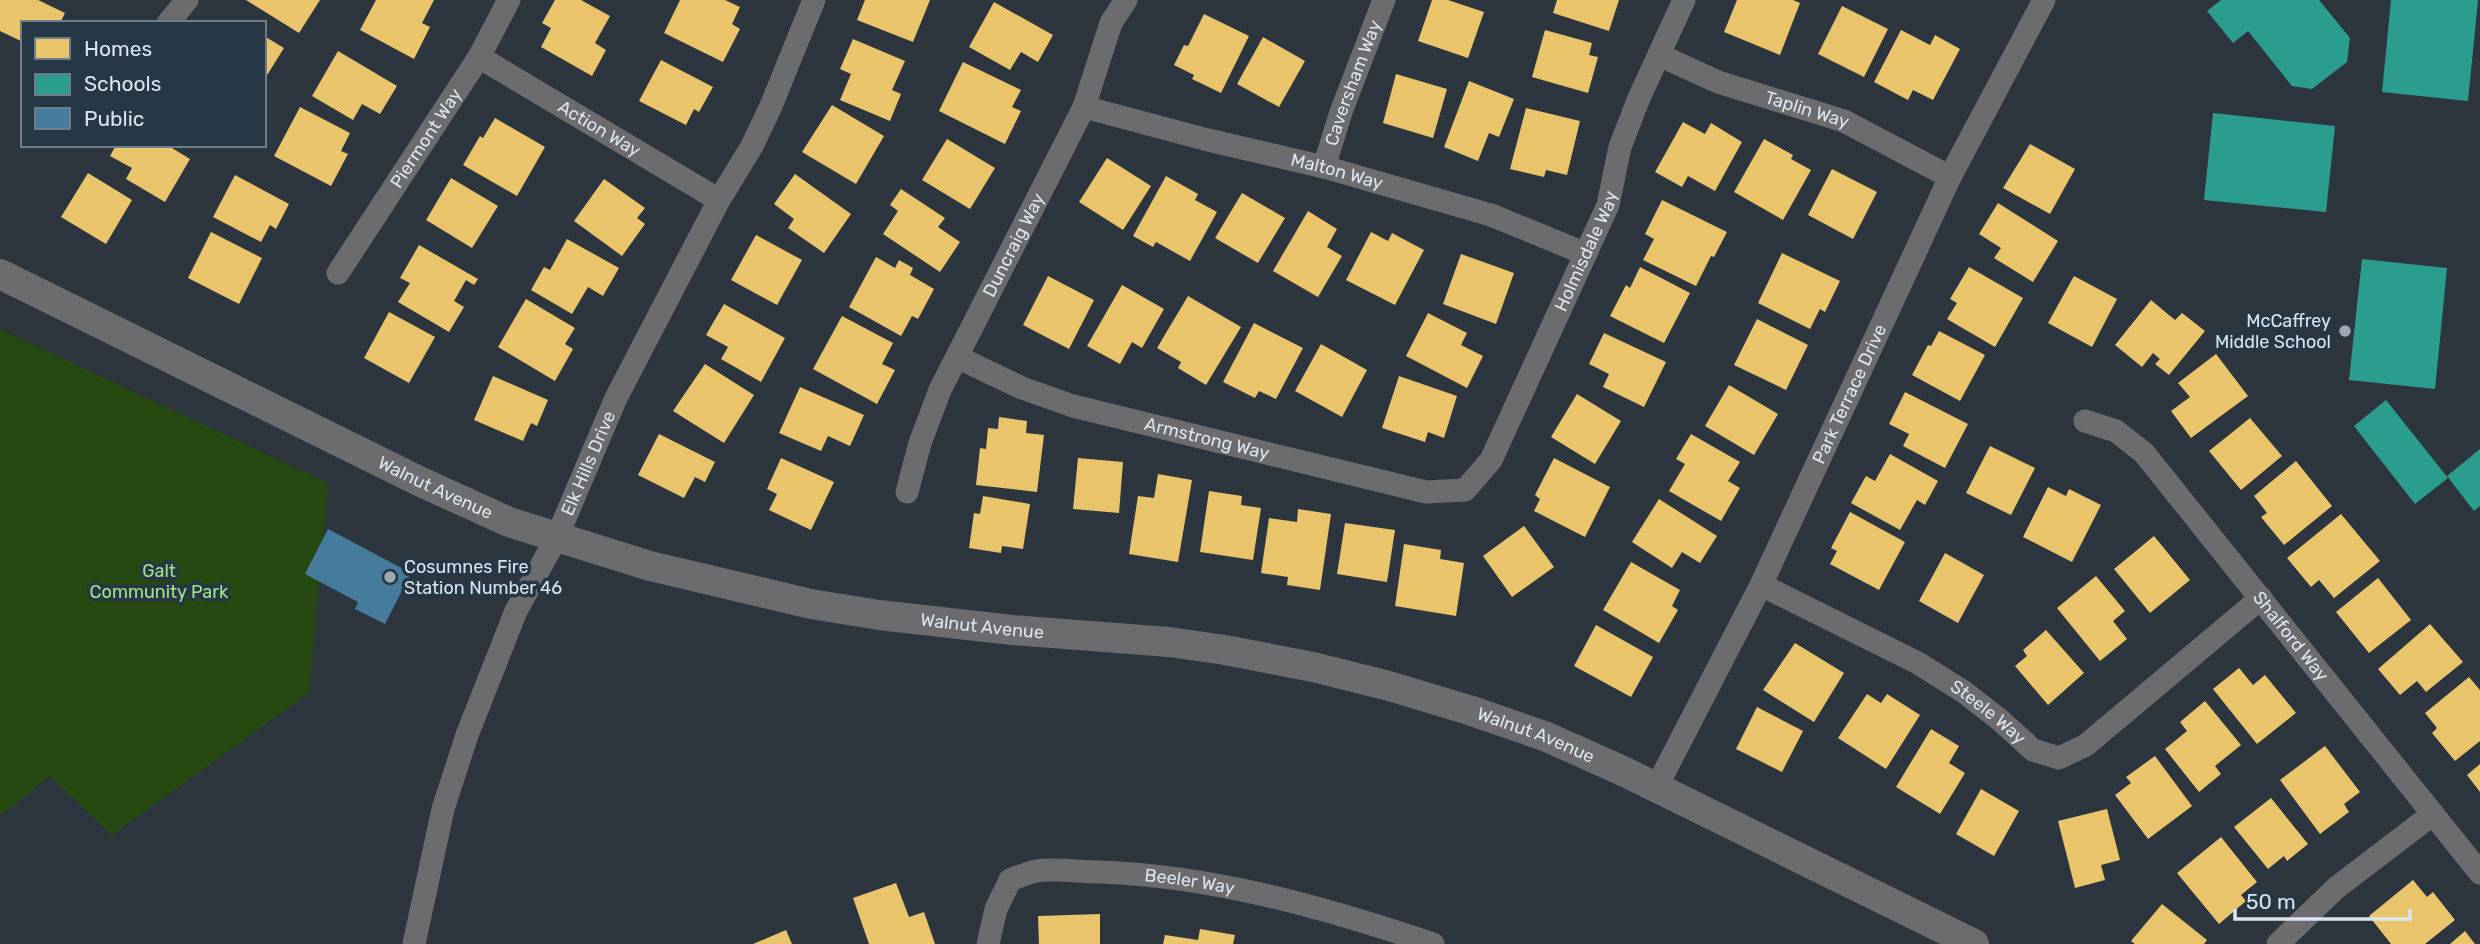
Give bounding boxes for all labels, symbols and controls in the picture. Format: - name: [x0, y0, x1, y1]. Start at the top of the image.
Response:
- street label: Caversham Way: [1320, 17, 1386, 148]
- legend: [21, 21, 266, 147]
- text: Homes: [84, 36, 152, 61]
- text: Schools: [84, 71, 161, 96]
- street label: Piermont Way: [385, 84, 467, 192]
- street label: Taplin Way: [1762, 86, 1852, 133]
- street label: Action Way: [554, 96, 645, 162]
- text: Public: [84, 106, 144, 131]
- street label: Malton Way: [1289, 149, 1386, 194]
- street label: Duncraig Way: [978, 189, 1049, 301]
- street label: Holmisdale Way: [1550, 189, 1622, 315]
- place label: McCaffrey Middle School: [2215, 310, 2331, 353]
- street label: Park Terrace Drive: [1808, 321, 1891, 467]
- marker: McCaffrey Middle School: [2337, 323, 2353, 339]
- street label: Elk Hills Drive: [556, 407, 620, 519]
- street label: Armstrong Way: [1142, 413, 1272, 464]
- street label: Walnut Avenue: [374, 451, 496, 524]
- place label: Cosumnes Fire Station Number 46: [404, 556, 562, 599]
- park label: Galt Community Park: [90, 560, 229, 603]
- marker: Cosumnes Fire Station Number 46: [382, 569, 398, 585]
- street label: Shalford Way: [2248, 587, 2333, 686]
- street label: Walnut Avenue: [919, 609, 1045, 643]
- street label: Steele Way: [1946, 675, 2030, 749]
- street label: Walnut Avenue: [1474, 703, 1598, 768]
- street label: Beeler Way: [1144, 864, 1237, 899]
- scale bar: [2235, 878, 2410, 922]
- text: 50 m: [2246, 889, 2296, 914]

